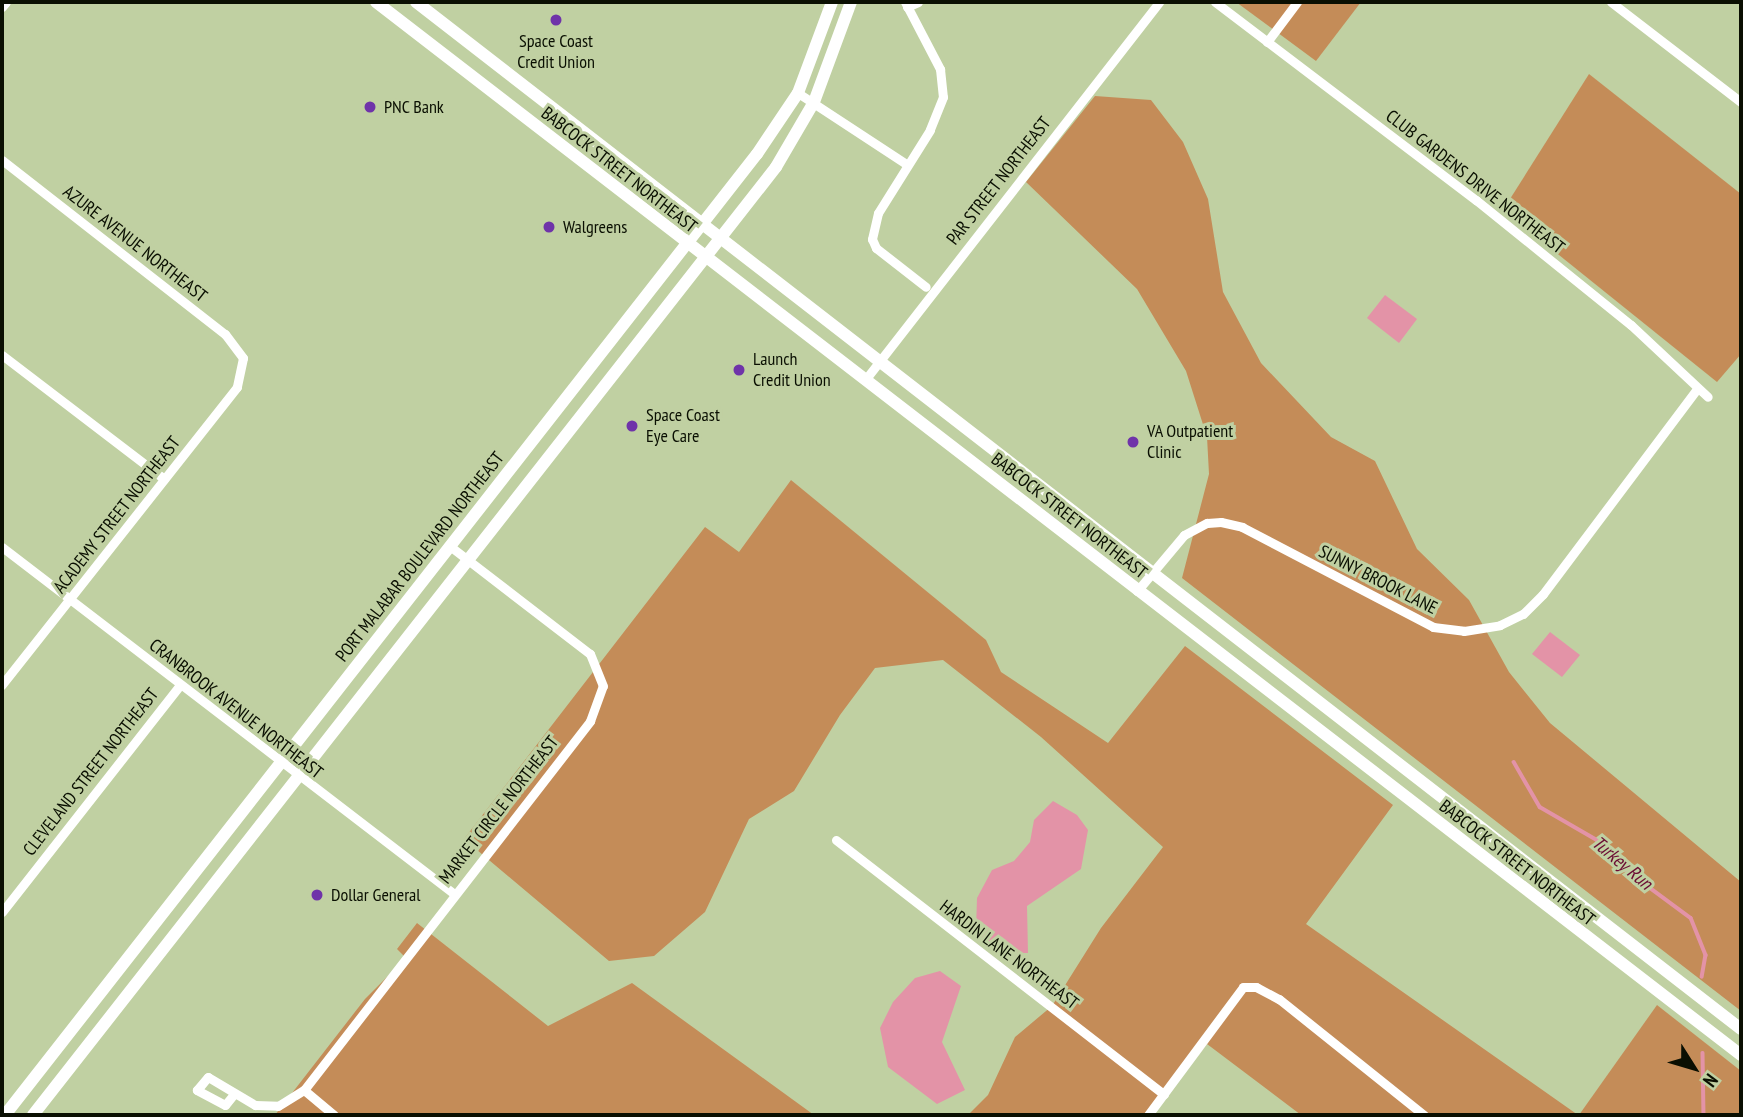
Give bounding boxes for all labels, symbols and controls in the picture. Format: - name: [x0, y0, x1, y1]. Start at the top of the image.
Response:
- marker: Space Coast Credit Union: [548, 12, 564, 28]
- place label: Space Coast Credit Union: [517, 31, 595, 74]
- place label: PNC Bank: [384, 96, 444, 118]
- marker: PNC Bank: [362, 99, 378, 115]
- street label: BABCOCK STREET NORTHEAST: [536, 102, 702, 238]
- street label: CLUB GARDENS DRIVE NORTHEAST: [1381, 105, 1569, 259]
- street label: PAR STREET NORTHEAST: [942, 113, 1056, 249]
- street label: AZURE AVENUE NORTHEAST: [59, 181, 211, 307]
- place label: Walgreens: [563, 216, 627, 238]
- marker: Walgreens: [541, 219, 557, 235]
- place label: Launch Credit Union: [753, 349, 831, 392]
- marker: Launch Credit Union: [731, 362, 747, 378]
- place label: Space Coast Eye Care: [646, 405, 720, 448]
- marker: Space Coast Eye Care: [624, 418, 640, 434]
- place label: VA Outpatient Clinic: [1147, 421, 1234, 464]
- street label: ACADEMY STREET NORTHEAST: [49, 432, 185, 598]
- marker: VA Outpatient Clinic: [1125, 434, 1141, 450]
- street label: PORT MALABAR BOULEVARD NORTHEAST: [331, 448, 509, 666]
- street label: BABCOCK STREET NORTHEAST: [986, 448, 1152, 584]
- street label: SUNNY BROOK LANE: [1315, 541, 1441, 619]
- street label: CRANBROOK AVENUE NORTHEAST: [145, 634, 327, 784]
- street label: CLEVELAND STREET NORTHEAST: [19, 684, 163, 860]
- street label: MARKET CIRCLE NORTHEAST: [434, 732, 564, 888]
- street label: BABCOCK STREET NORTHEAST: [1434, 795, 1600, 931]
- water label: Turkey Run: [1587, 831, 1657, 895]
- place label: Dollar General: [331, 884, 421, 906]
- marker: Dollar General: [309, 887, 325, 903]
- street label: HARDIN LANE NORTHEAST: [935, 896, 1083, 1014]
- north arrow: [1659, 1033, 1729, 1103]
- text: N: [1698, 1069, 1723, 1092]

